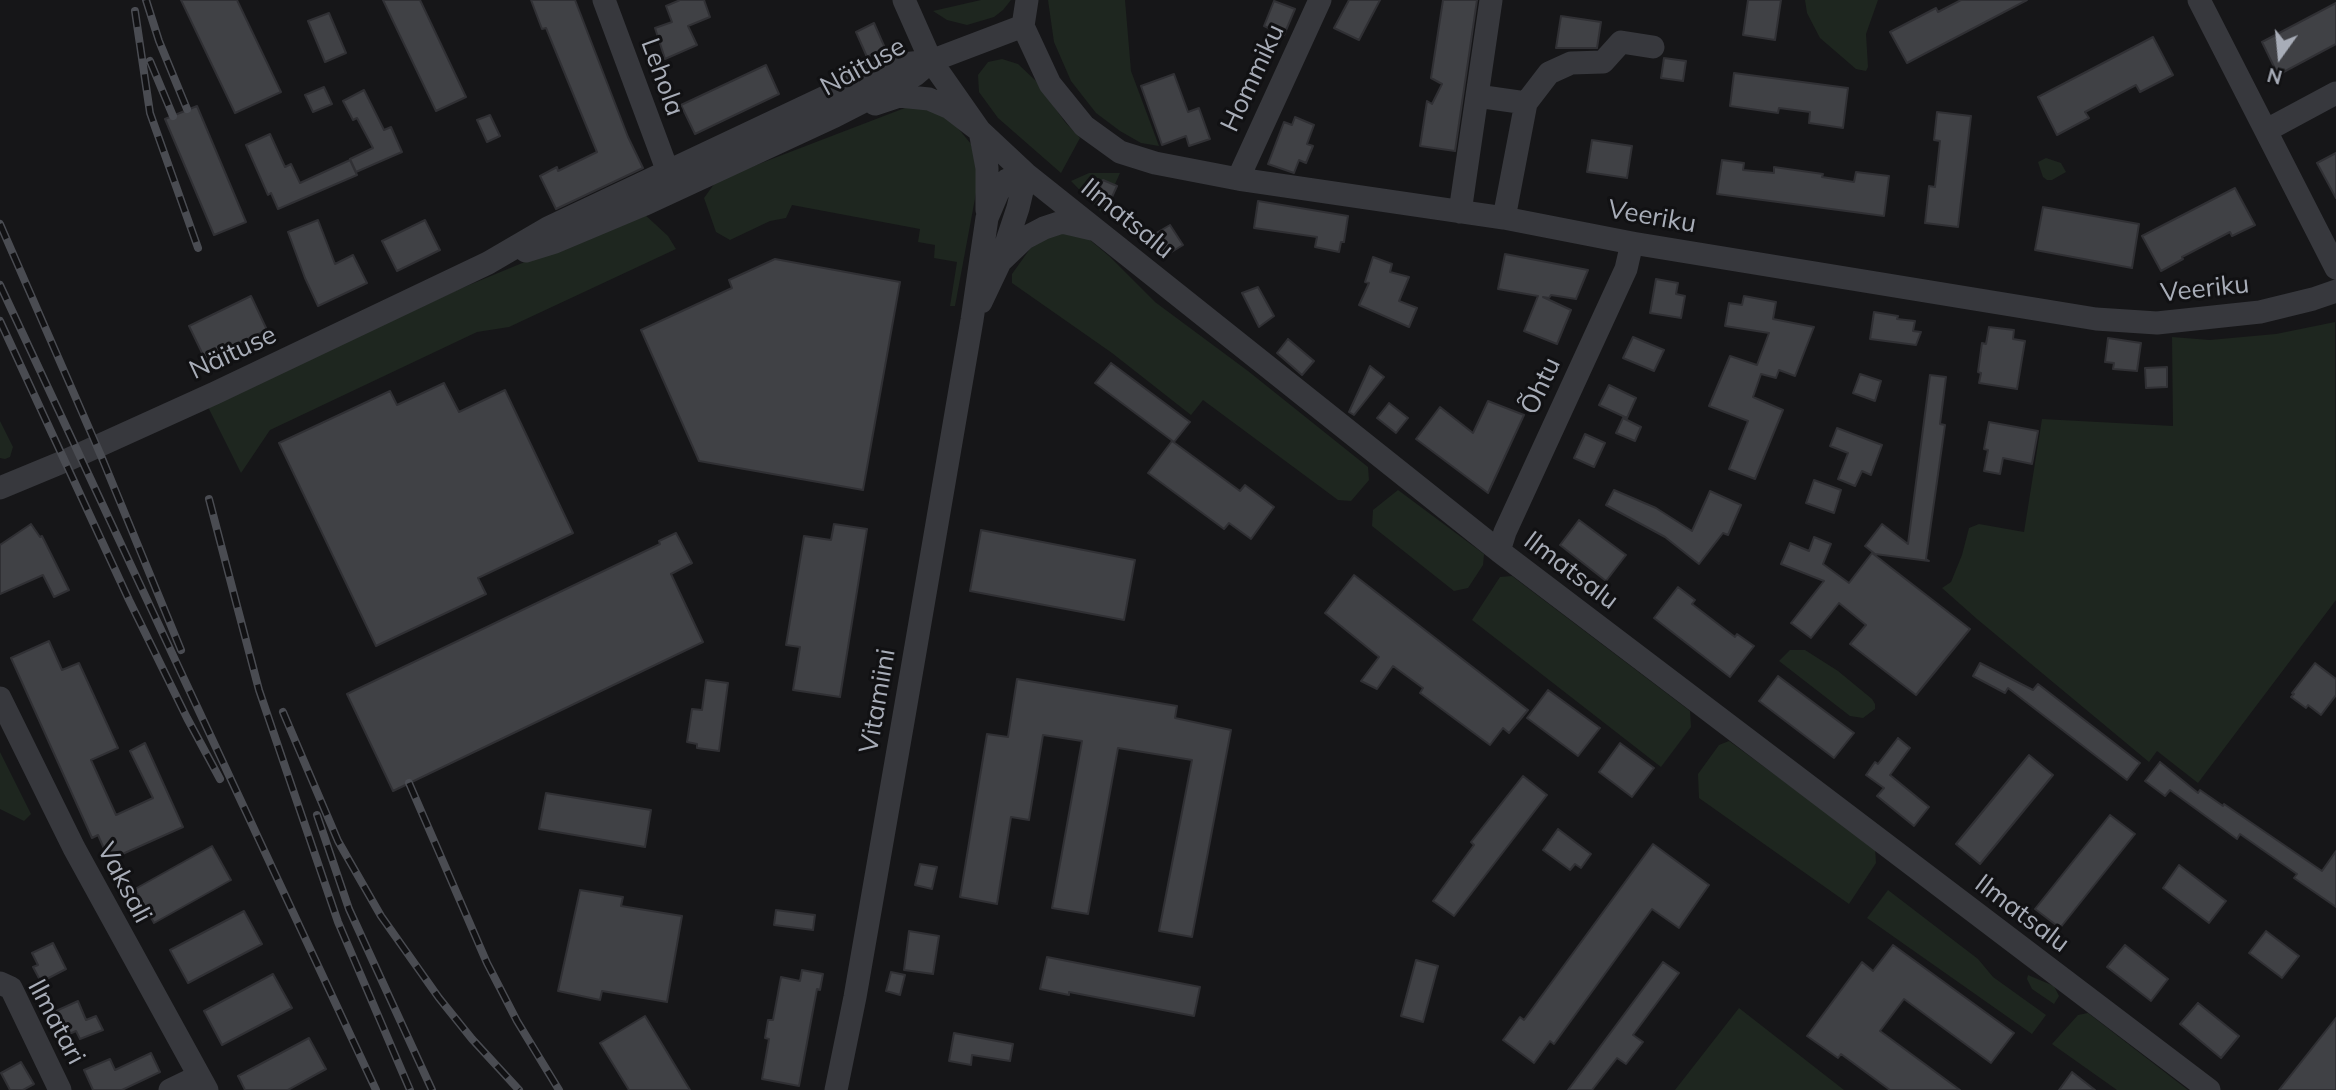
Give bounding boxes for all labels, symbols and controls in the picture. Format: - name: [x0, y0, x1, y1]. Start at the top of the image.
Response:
- street label: Hommiku: [1215, 19, 1291, 137]
- north arrow: [2245, 21, 2315, 91]
- street label: Näituse: [815, 31, 911, 103]
- street label: Lehola: [634, 34, 690, 120]
- text: N: [2265, 63, 2285, 90]
- street label: Ilmatsalu: [1074, 172, 1180, 266]
- street label: Veeriku: [1606, 194, 1698, 240]
- street label: Veeriku: [2159, 269, 2251, 309]
- street label: Näituse: [185, 319, 281, 387]
- street label: Õhtu: [1514, 352, 1568, 420]
- street label: Ilmatsalu: [1518, 525, 1624, 617]
- street label: Vitamiini: [853, 646, 903, 756]
- street label: Vaksali: [90, 838, 158, 928]
- street label: Ilmatsalu: [1969, 868, 2075, 960]
- street label: Ilmatari: [21, 974, 91, 1070]

